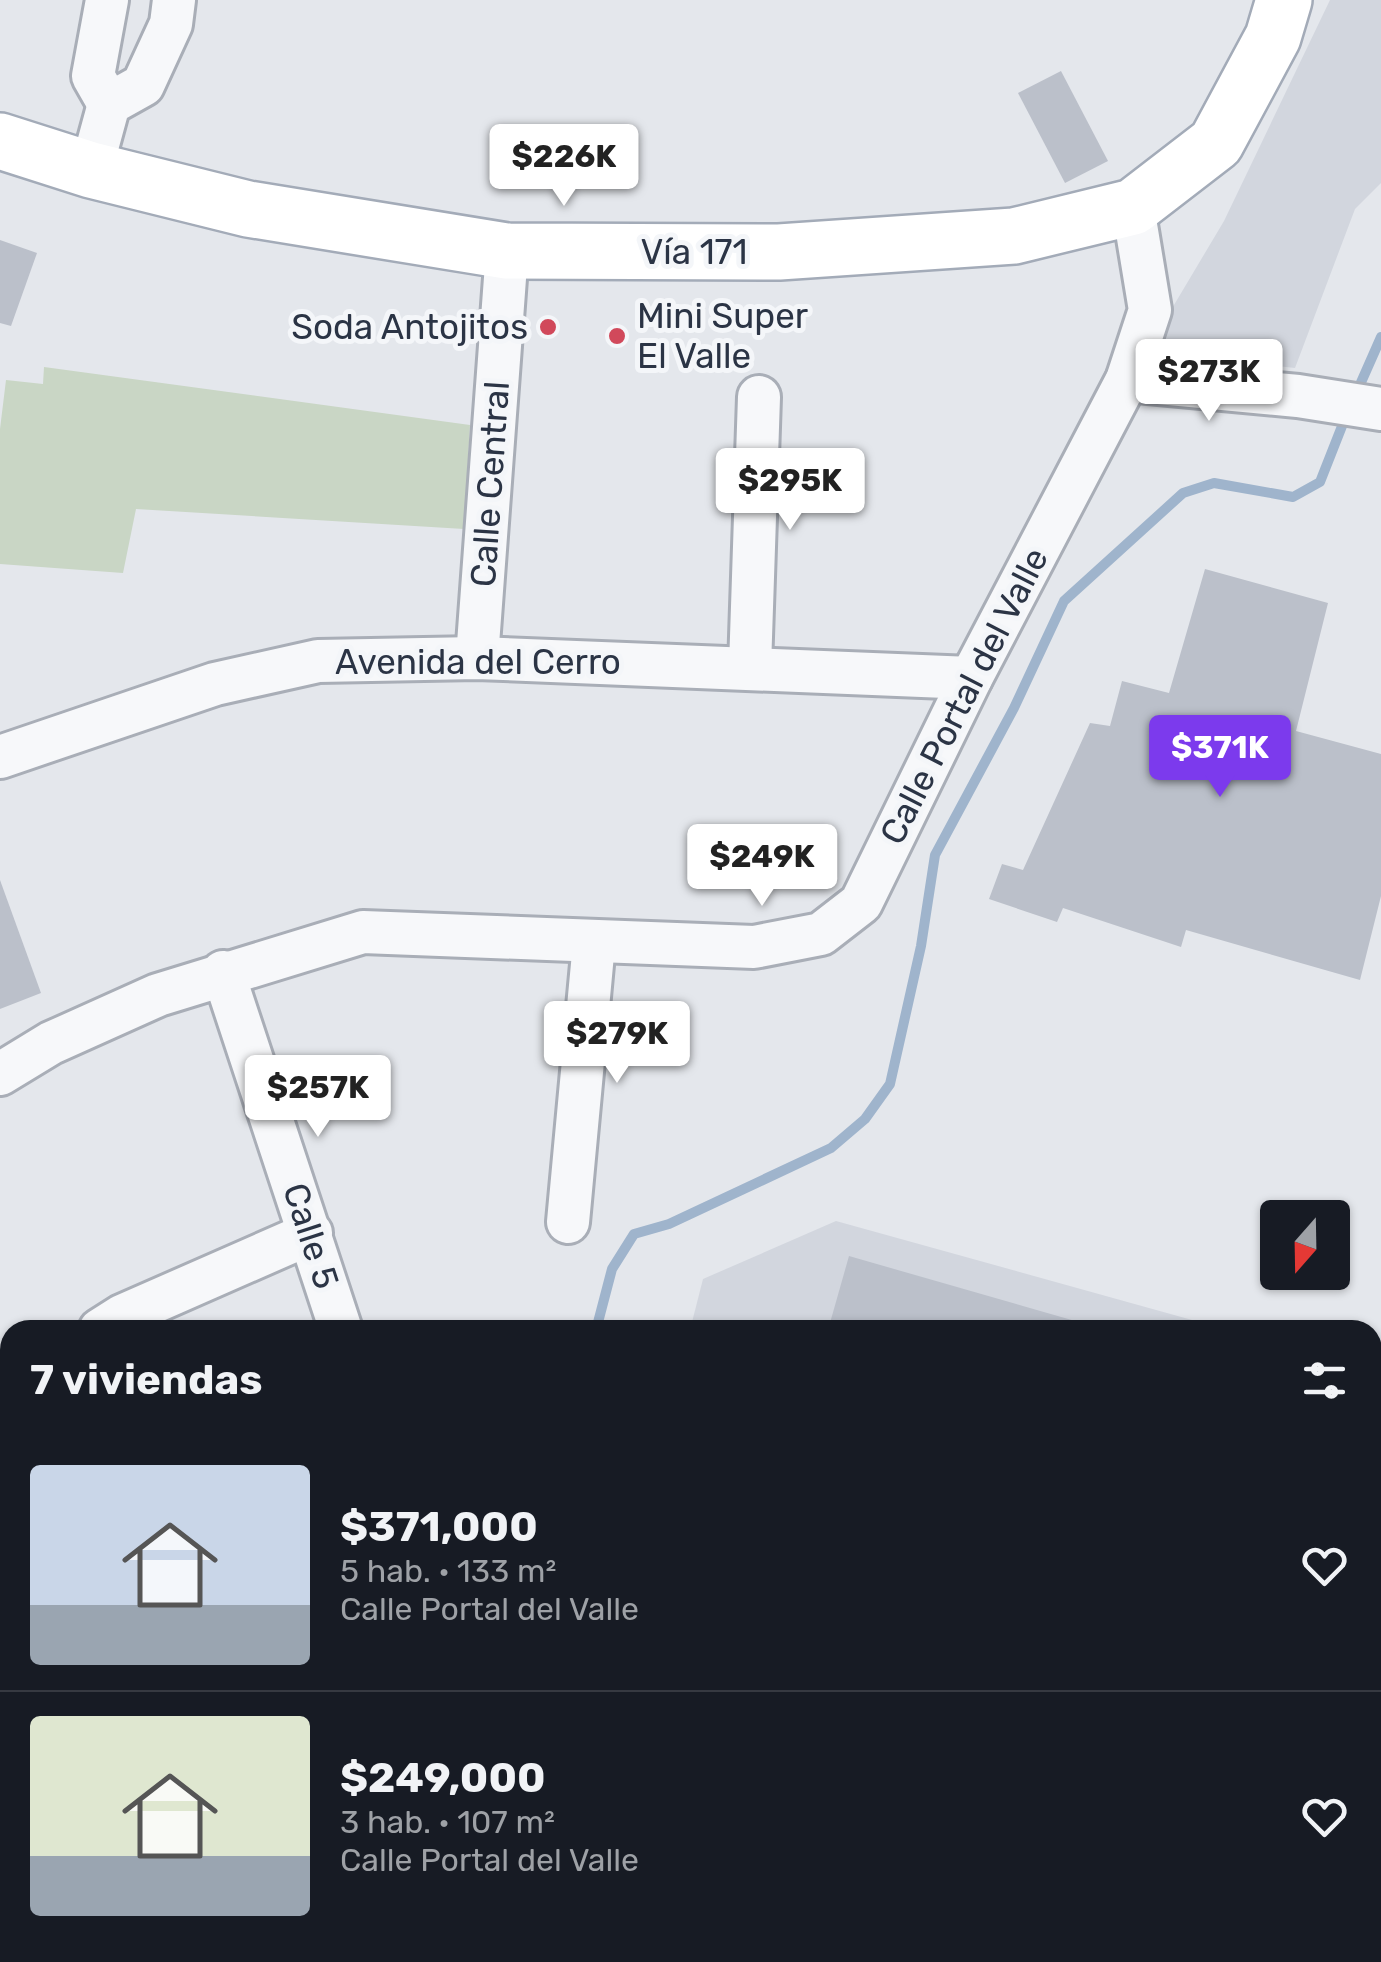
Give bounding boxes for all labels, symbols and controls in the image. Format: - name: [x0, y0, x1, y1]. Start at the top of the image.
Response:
- pin: $226K: [494, 124, 634, 209]
- text: $226K: [511, 137, 617, 175]
- street label: Vía 171: [640, 231, 748, 273]
- place label: Mini Super El Valle: [637, 295, 808, 377]
- place label: Soda Antojitos: [291, 306, 528, 348]
- marker: Soda Antojitos: [537, 316, 559, 338]
- marker: Mini Super El Valle: [606, 325, 628, 347]
- pin: $273K: [1139, 339, 1279, 424]
- text: $273K: [1158, 352, 1260, 390]
- street label: Calle Central: [462, 380, 518, 588]
- pin: $295K: [720, 448, 860, 533]
- text: $295K: [738, 461, 842, 499]
- street label: Calle Portal del Valle: [871, 541, 1057, 851]
- street label: Avenida del Cerro: [335, 641, 621, 683]
- pin: $371K: [1150, 715, 1290, 800]
- text: $371K: [1171, 728, 1269, 766]
- pin: $249K: [692, 824, 832, 909]
- text: $249K: [709, 837, 815, 875]
- pin: $279K: [547, 1001, 687, 1086]
- text: $279K: [566, 1014, 668, 1052]
- pin: $257K: [248, 1055, 388, 1140]
- text: $257K: [267, 1068, 369, 1106]
- street label: Calle 5: [274, 1178, 348, 1294]
- north arrow: [1260, 1200, 1350, 1290]
- map controls: [1260, 1200, 1350, 1290]
- icon: filters: [1297, 1353, 1352, 1408]
- text: 7 viviendas: [30, 1355, 262, 1405]
- text: $371,000: [340, 1502, 538, 1552]
- icon: home: [110, 1505, 230, 1625]
- icon: heart: [1297, 1538, 1352, 1593]
- text: 5 hab. · 133 m²: [340, 1552, 556, 1590]
- text: Calle Portal del Valle: [340, 1590, 639, 1628]
- text: $249,000: [340, 1753, 546, 1803]
- icon: home: [110, 1756, 230, 1876]
- icon: heart: [1297, 1789, 1352, 1844]
- text: 3 hab. · 107 m²: [340, 1803, 555, 1841]
- text: Calle Portal del Valle: [340, 1841, 639, 1879]

